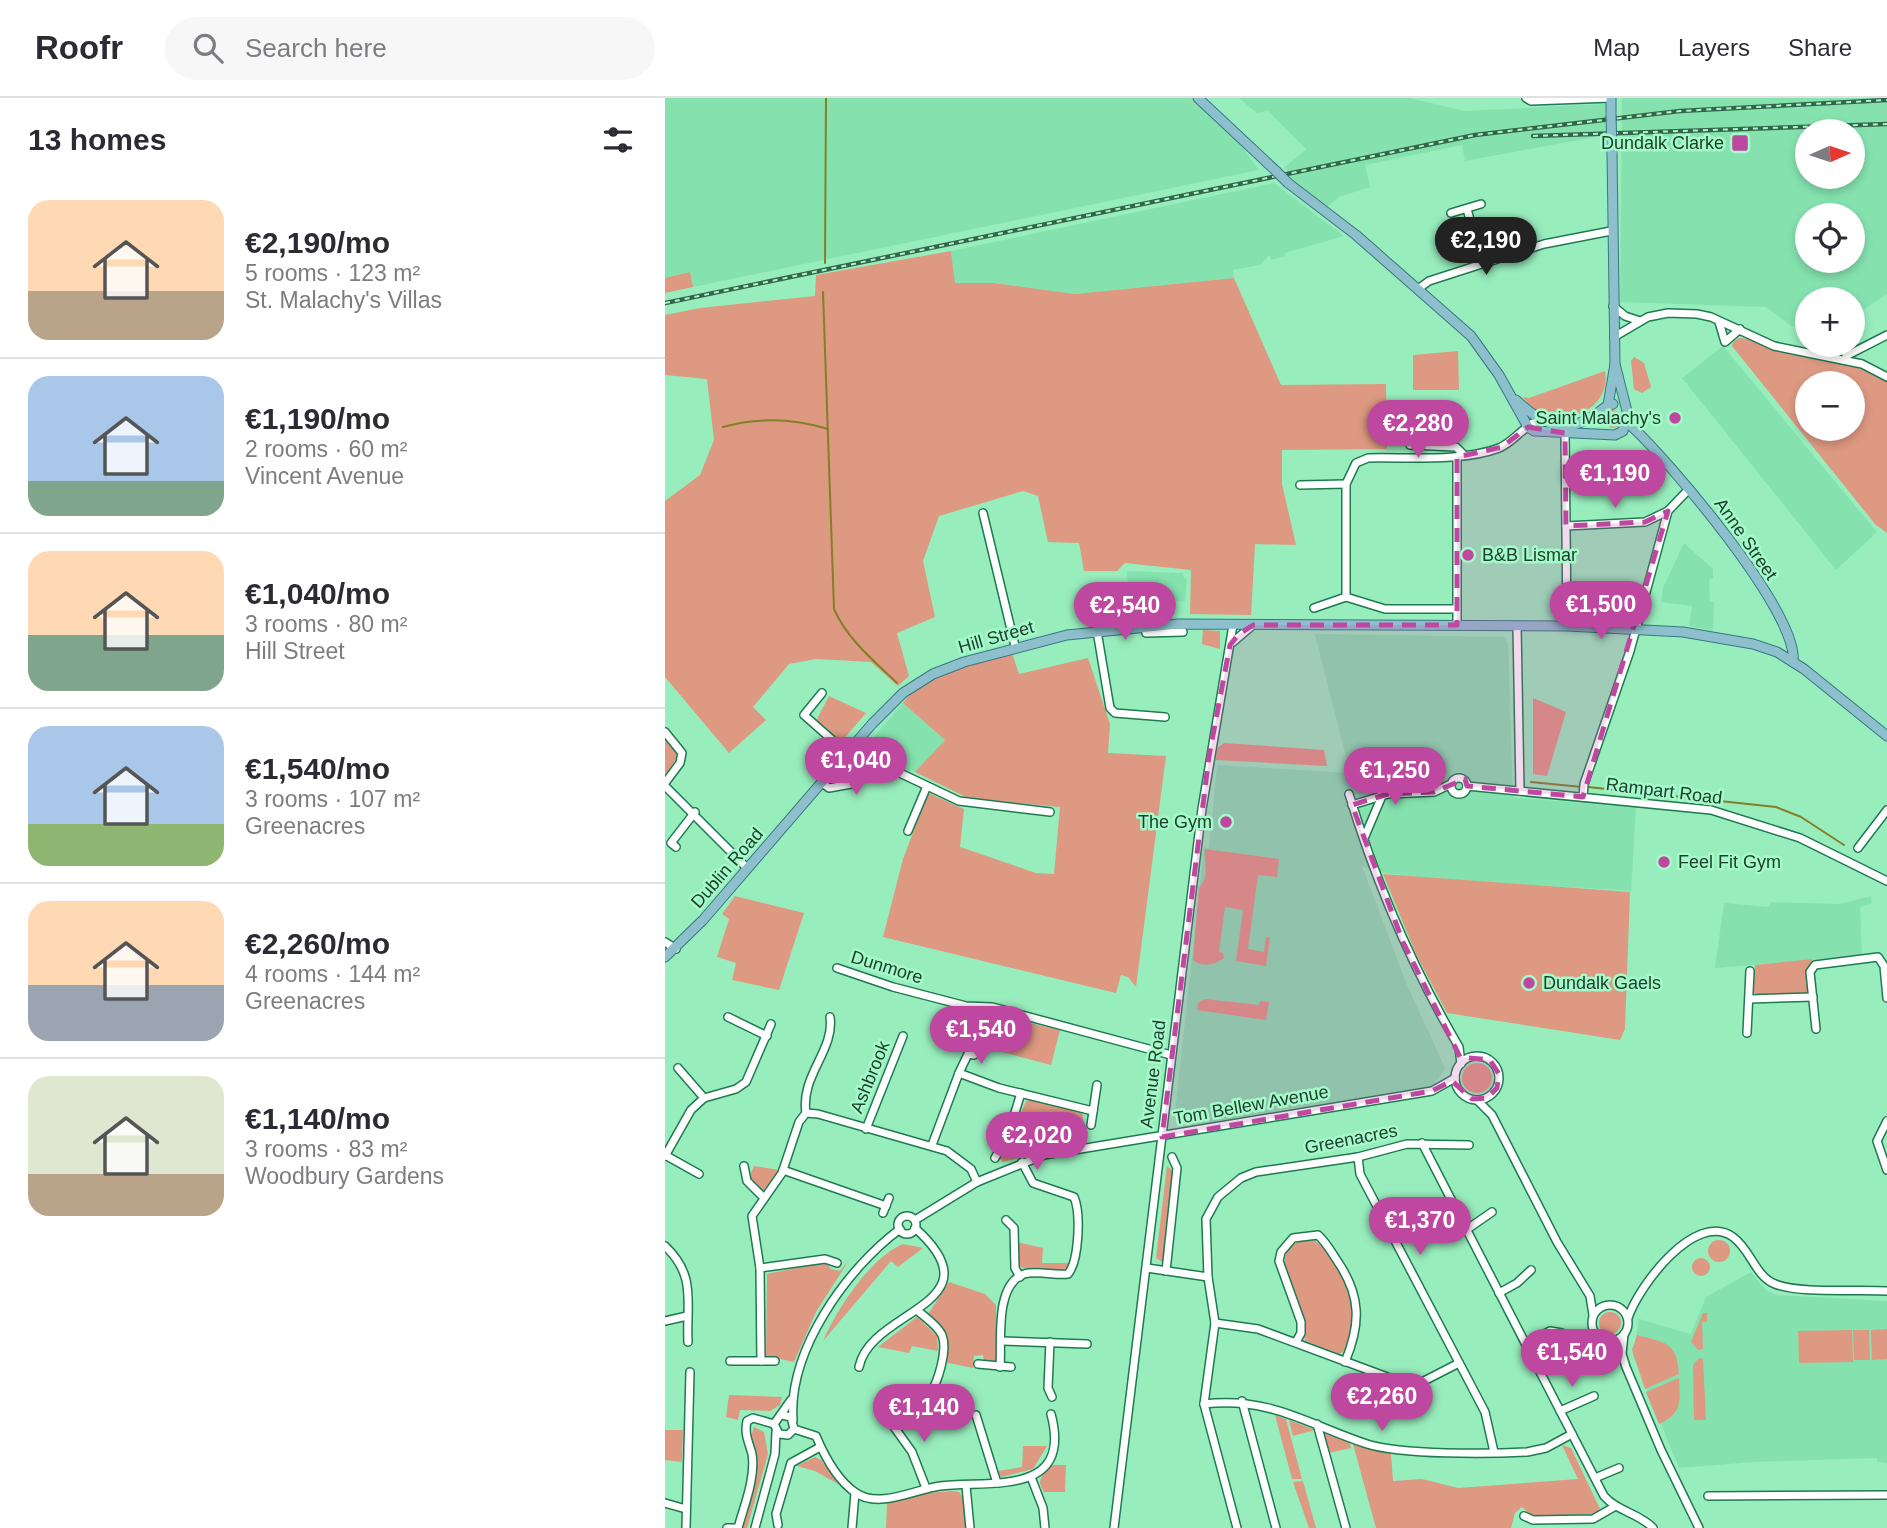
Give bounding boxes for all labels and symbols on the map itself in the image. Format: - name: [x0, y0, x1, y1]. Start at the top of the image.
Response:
- north arrow: [1795, 119, 1865, 189]
- place label: Dundalk Clarke: [1601, 133, 1724, 153]
- marker: Dundalk Clarke: [1730, 133, 1750, 153]
- pin: €2,190: [1429, 218, 1543, 277]
- pin: €2,280: [1361, 400, 1475, 460]
- place label: Saint Malachy's: [1536, 408, 1661, 428]
- marker: Saint Malachy's: [1667, 410, 1683, 426]
- pin: €1,190: [1558, 450, 1672, 510]
- street label: Anne Street: [1711, 494, 1781, 584]
- place label: B&B Lismar: [1482, 545, 1577, 565]
- marker: B&B Lismar: [1460, 547, 1476, 563]
- pin: €2,540: [1068, 582, 1182, 642]
- pin: €1,500: [1544, 582, 1658, 641]
- street label: Hill Street: [956, 617, 1036, 657]
- pin: €1,040: [799, 738, 913, 797]
- pin: €1,250: [1338, 748, 1452, 807]
- street label: Rampart Road: [1605, 774, 1723, 808]
- place label: The Gym: [1138, 812, 1212, 832]
- marker: The Gym: [1218, 814, 1234, 830]
- street label: Dublin Road: [687, 824, 767, 912]
- place label: Feel Fit Gym: [1678, 852, 1781, 872]
- marker: Feel Fit Gym: [1656, 854, 1672, 870]
- street label: Dunmore: [849, 947, 925, 987]
- place label: Dundalk Gaels: [1543, 973, 1661, 993]
- marker: Dundalk Gaels: [1521, 975, 1537, 991]
- pin: €1,540: [924, 1006, 1038, 1066]
- street label: Avenue Road: [1136, 1019, 1170, 1129]
- street label: Ashbrook: [846, 1037, 894, 1116]
- street label: Tom Bellew Avenue: [1172, 1082, 1330, 1128]
- pin: €2,020: [980, 1112, 1094, 1172]
- street label: Greenacres: [1303, 1120, 1399, 1158]
- pin: €1,370: [1363, 1198, 1477, 1257]
- pin: €1,540: [1515, 1330, 1629, 1389]
- pin: €2,260: [1325, 1374, 1439, 1433]
- pin: €1,140: [867, 1384, 981, 1444]

